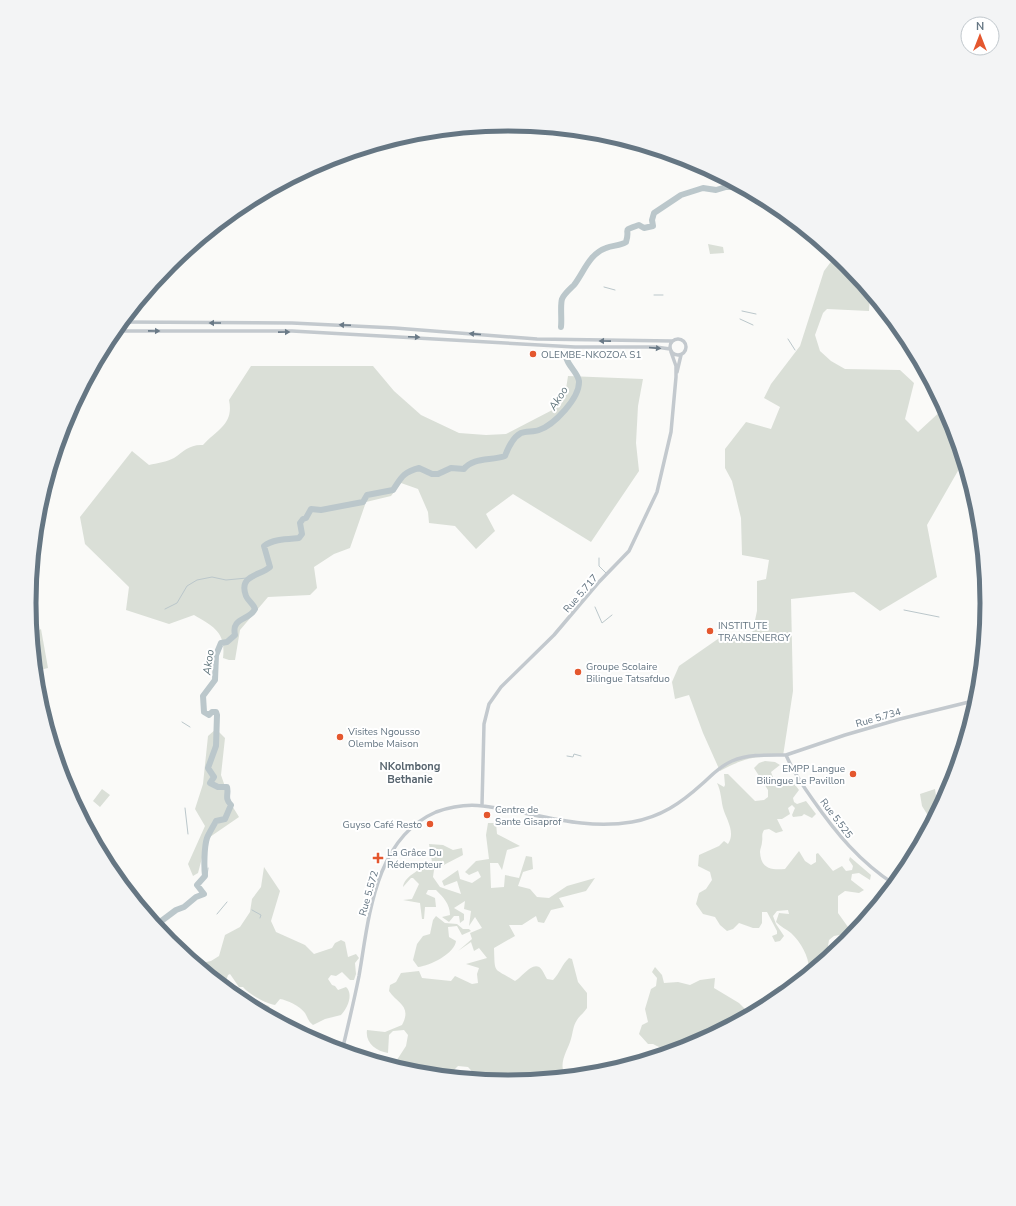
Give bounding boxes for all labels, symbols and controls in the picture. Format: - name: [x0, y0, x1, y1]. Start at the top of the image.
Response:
- north arrow: [960, 16, 1000, 56]
- text: N: [976, 19, 984, 34]
- one-way arrow: [208, 320, 221, 326]
- one-way arrow: [339, 322, 351, 329]
- one-way arrow: [148, 328, 161, 334]
- one-way arrow: [278, 328, 290, 335]
- one-way arrow: [469, 331, 481, 338]
- one-way arrow: [408, 334, 421, 340]
- one-way arrow: [598, 338, 611, 344]
- one-way arrow: [649, 344, 661, 351]
- place label: OLEMBE-NKOZOA S1: [541, 348, 641, 362]
- marker: OLEMBE-NKOZOA S1: [528, 349, 538, 359]
- water label: Akoo: [545, 383, 572, 414]
- street label: Rue 5.717: [560, 572, 601, 616]
- place label: INSTITUTE TRANSENERGY: [718, 619, 791, 645]
- marker: INSTITUTE TRANSENERGY: [705, 626, 715, 636]
- water label: Akoo: [199, 648, 218, 677]
- place label: Groupe Scolaire Bilingue Tatsafduo: [586, 660, 670, 686]
- marker: Groupe Scolaire Bilingue Tatsafduo: [573, 667, 583, 677]
- street label: Rue 5.734: [854, 705, 903, 731]
- place label: Visites Ngousso Olembe Maison: [347, 725, 421, 751]
- marker: Visites Ngousso Olembe Maison: [335, 732, 345, 742]
- district label: NKolmbong Bethanie: [380, 759, 440, 787]
- place label: EMPP Langue Bilingue Le Pavillon: [756, 762, 845, 788]
- marker: EMPP Langue Bilingue Le Pavillon: [848, 769, 858, 779]
- street label: Rue 5.525: [817, 796, 856, 841]
- place label: Centre de Sante Gisaprof: [495, 803, 562, 829]
- marker: Centre de Sante Gisaprof: [482, 810, 492, 820]
- place label: Guyso Café Resto: [343, 818, 422, 832]
- marker: Guyso Café Resto: [425, 819, 435, 829]
- place label: La Grâce Du Rédempteur: [387, 846, 443, 872]
- marker: La Grâce Du Rédempteur: [372, 852, 384, 864]
- street label: Rue 5.572: [356, 869, 382, 918]

